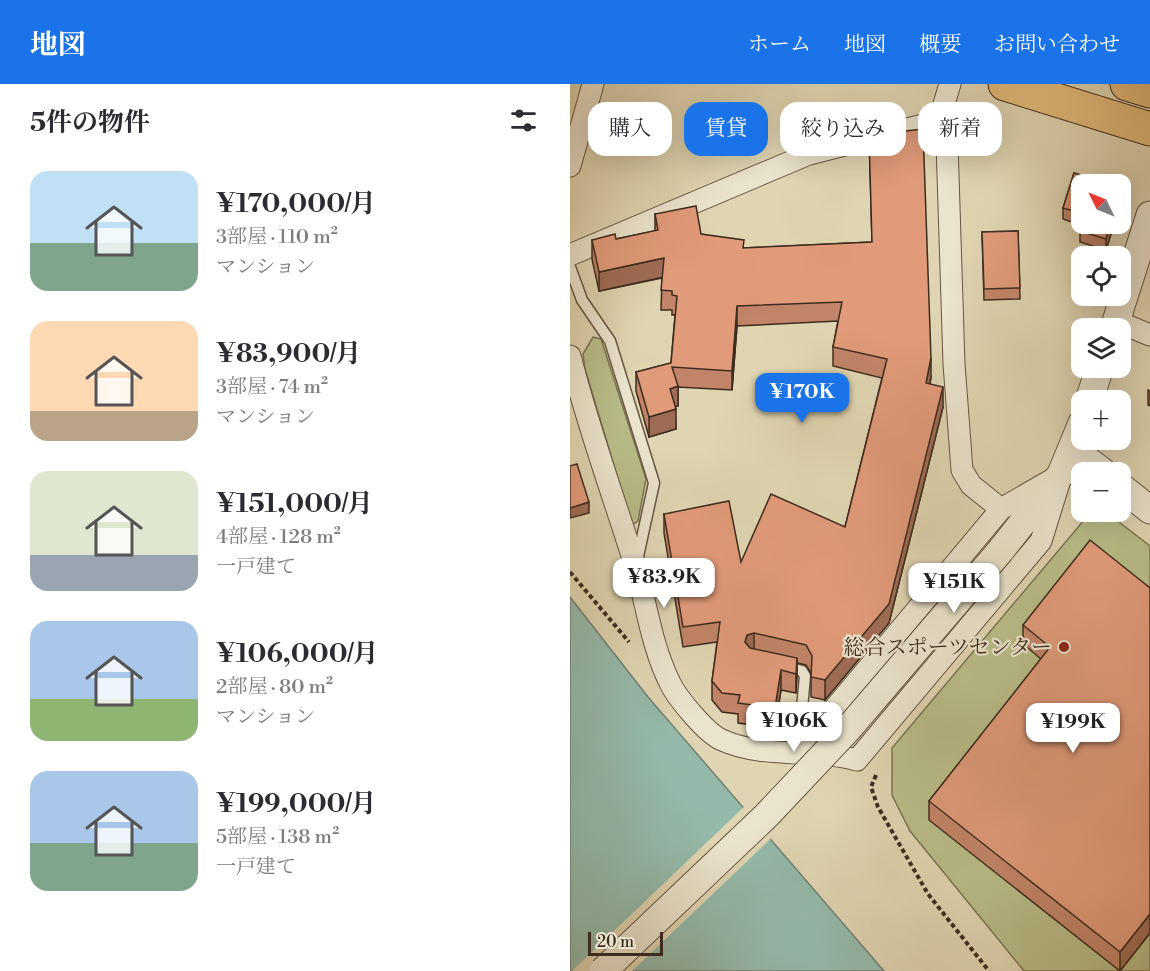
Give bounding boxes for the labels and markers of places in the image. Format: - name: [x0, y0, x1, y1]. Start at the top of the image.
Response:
- pin: ¥170K: [760, 373, 844, 424]
- pin: ¥83.9K: [615, 558, 713, 609]
- pin: ¥151K: [912, 563, 996, 614]
- place label: 総合スポーツセンター: [844, 635, 1052, 661]
- marker: 総合スポーツセンター: [1057, 640, 1071, 654]
- pin: ¥106K: [752, 702, 836, 753]
- pin: ¥199K: [1031, 703, 1115, 754]

